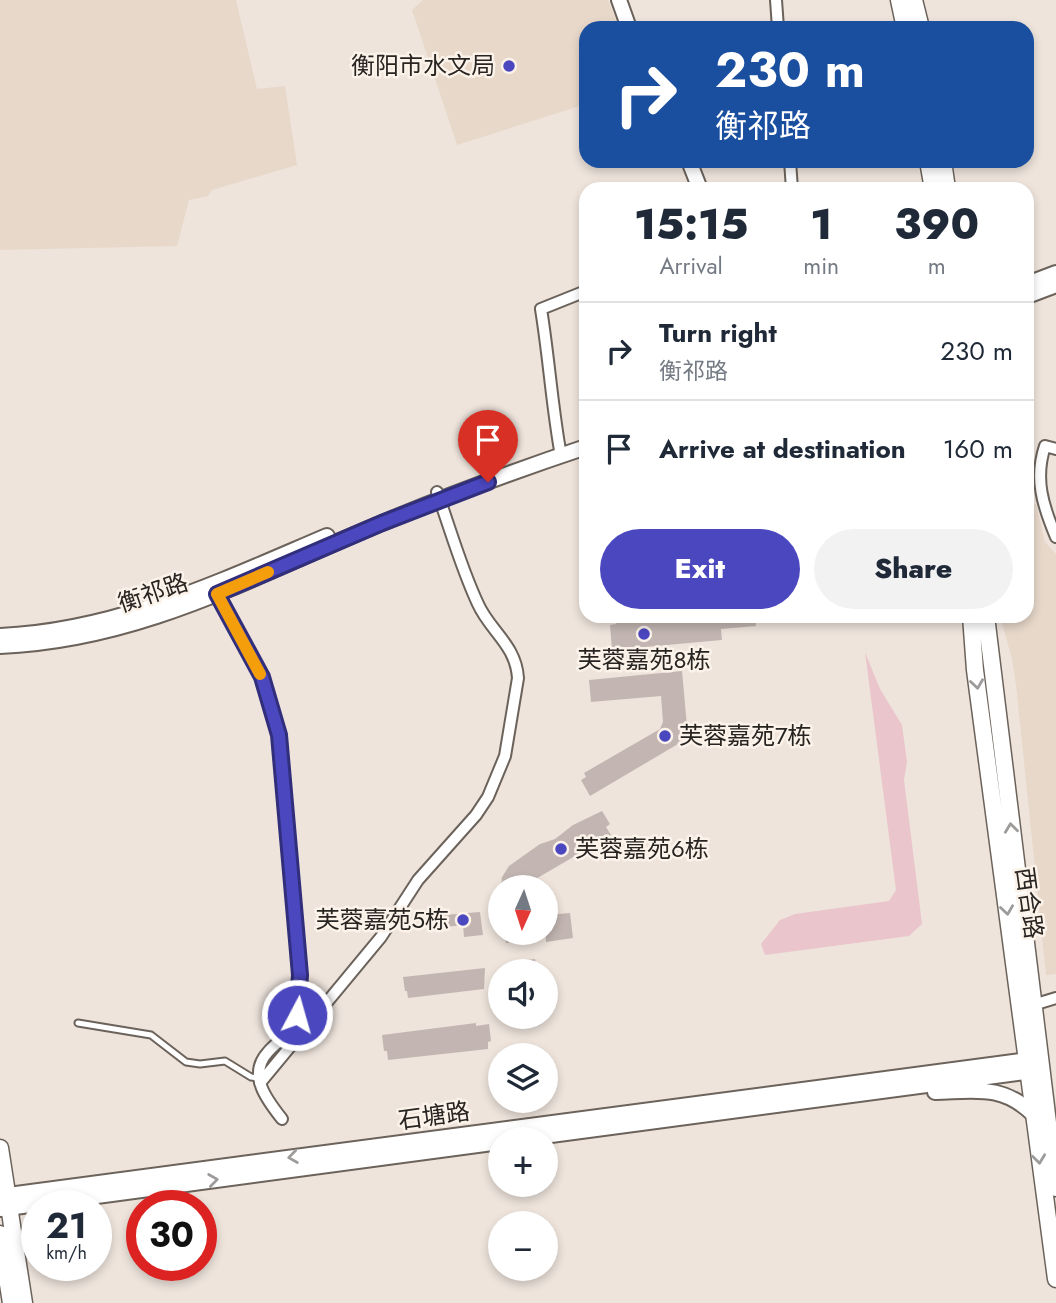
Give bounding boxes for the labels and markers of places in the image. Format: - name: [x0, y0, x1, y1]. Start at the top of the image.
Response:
- place label: 衡阳市水文局: [351, 48, 495, 83]
- marker: 衡阳市水文局: [501, 58, 517, 74]
- pin: [458, 410, 518, 482]
- marker: 芙蓉嘉苑8栋: [636, 626, 652, 642]
- place label: 芙蓉嘉苑8栋: [577, 642, 711, 677]
- place label: 芙蓉嘉苑7栋: [679, 718, 812, 753]
- marker: 芙蓉嘉苑7栋: [657, 728, 673, 744]
- place label: 芙蓉嘉苑6栋: [575, 831, 709, 866]
- marker: 芙蓉嘉苑6栋: [553, 841, 569, 857]
- place label: 芙蓉嘉苑5栋: [315, 902, 449, 937]
- marker: 芙蓉嘉苑5栋: [455, 912, 471, 928]

